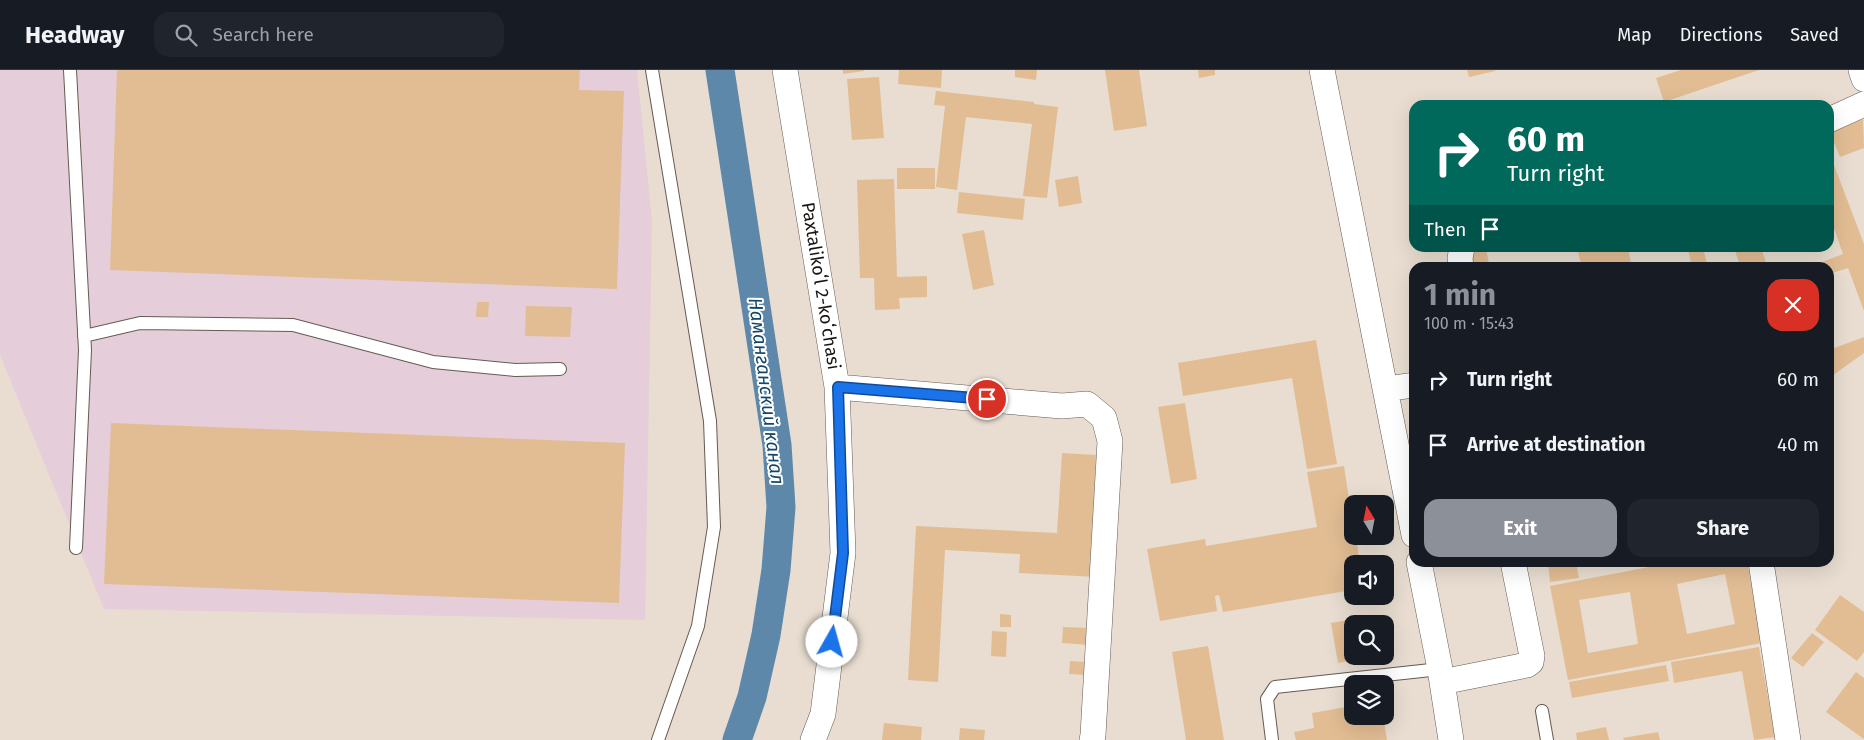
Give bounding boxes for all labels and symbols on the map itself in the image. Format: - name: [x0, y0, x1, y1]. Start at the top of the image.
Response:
- street label: Paxtalikoʻl 2-koʻchasi: [797, 201, 845, 371]
- water label: Наманганский канал: [744, 296, 789, 486]
- pin: [966, 378, 1008, 420]
- north arrow: [1344, 495, 1394, 545]
- position arrow: [805, 615, 857, 667]

